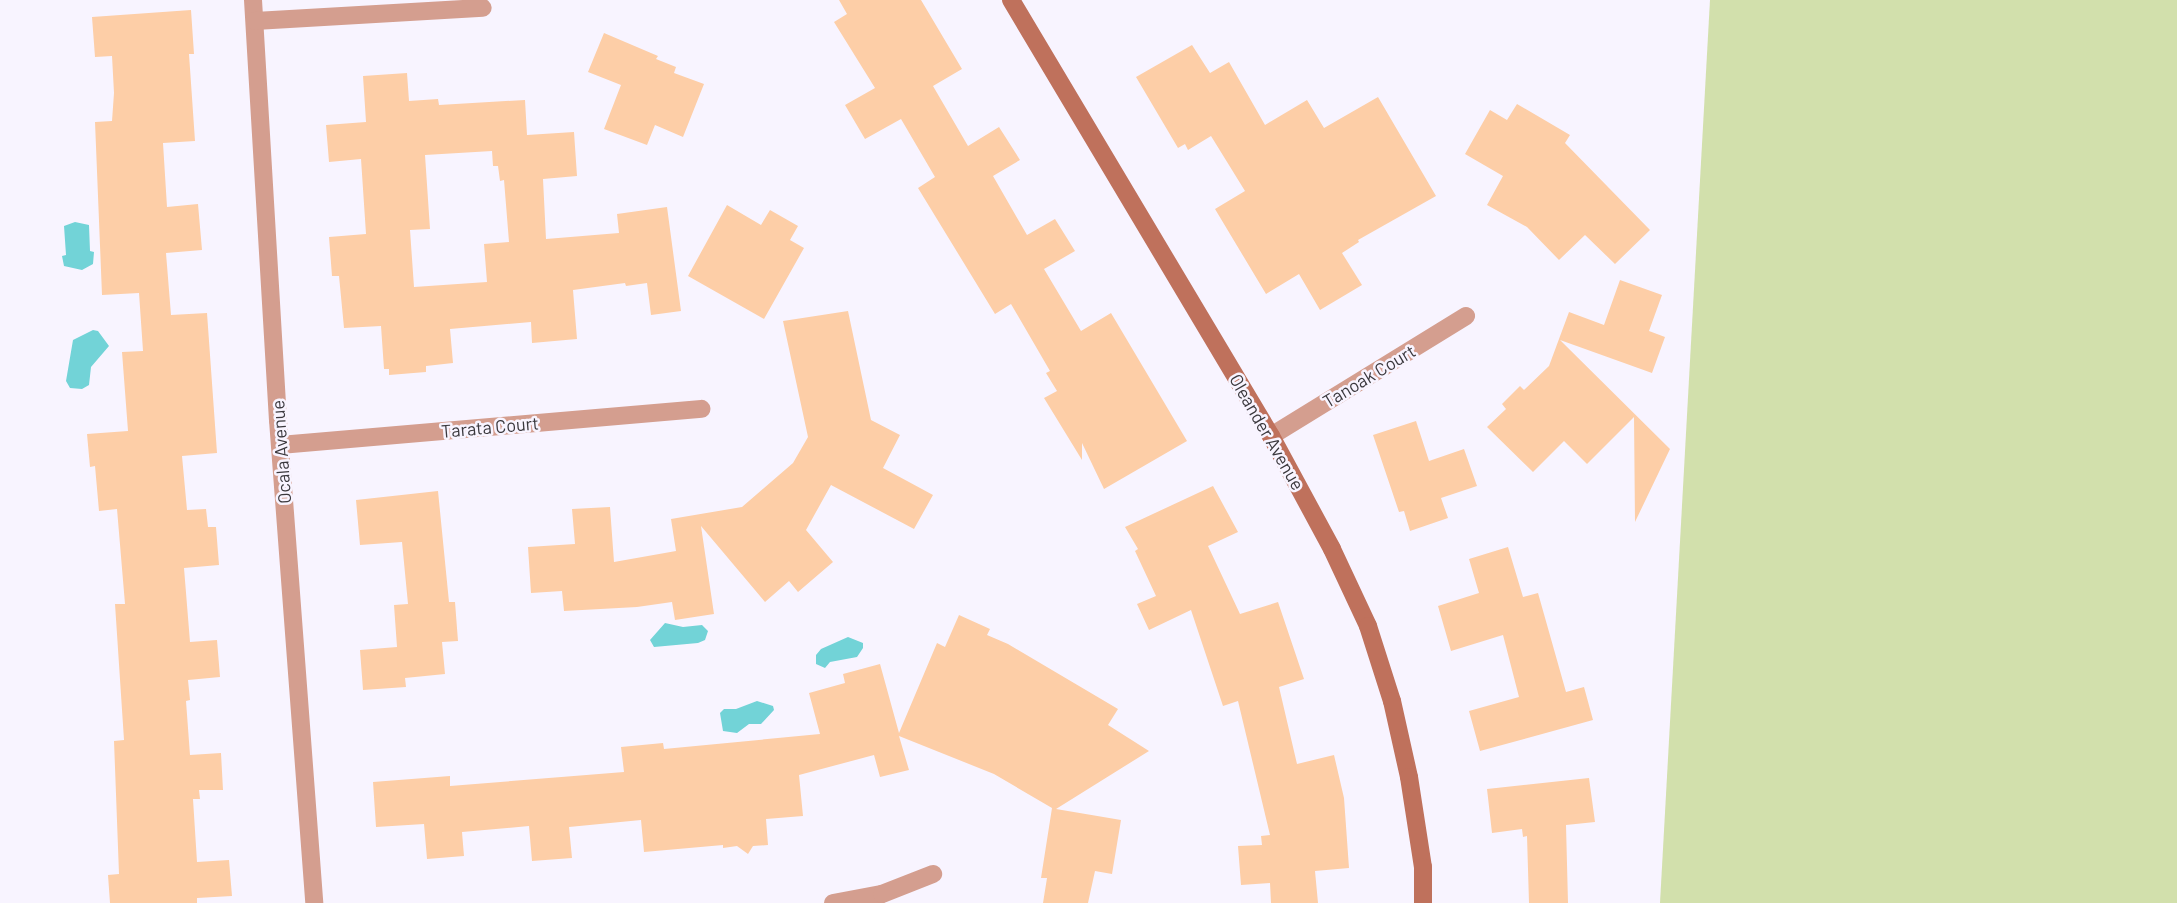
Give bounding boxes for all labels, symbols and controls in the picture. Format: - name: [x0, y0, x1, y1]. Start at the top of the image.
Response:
- street label: Tanoak Court: [1319, 340, 1419, 412]
- street label: Oleander Avenue: [1225, 370, 1309, 494]
- street label: Ocala Avenue: [267, 399, 295, 505]
- street label: Tarata Court: [440, 412, 540, 442]

